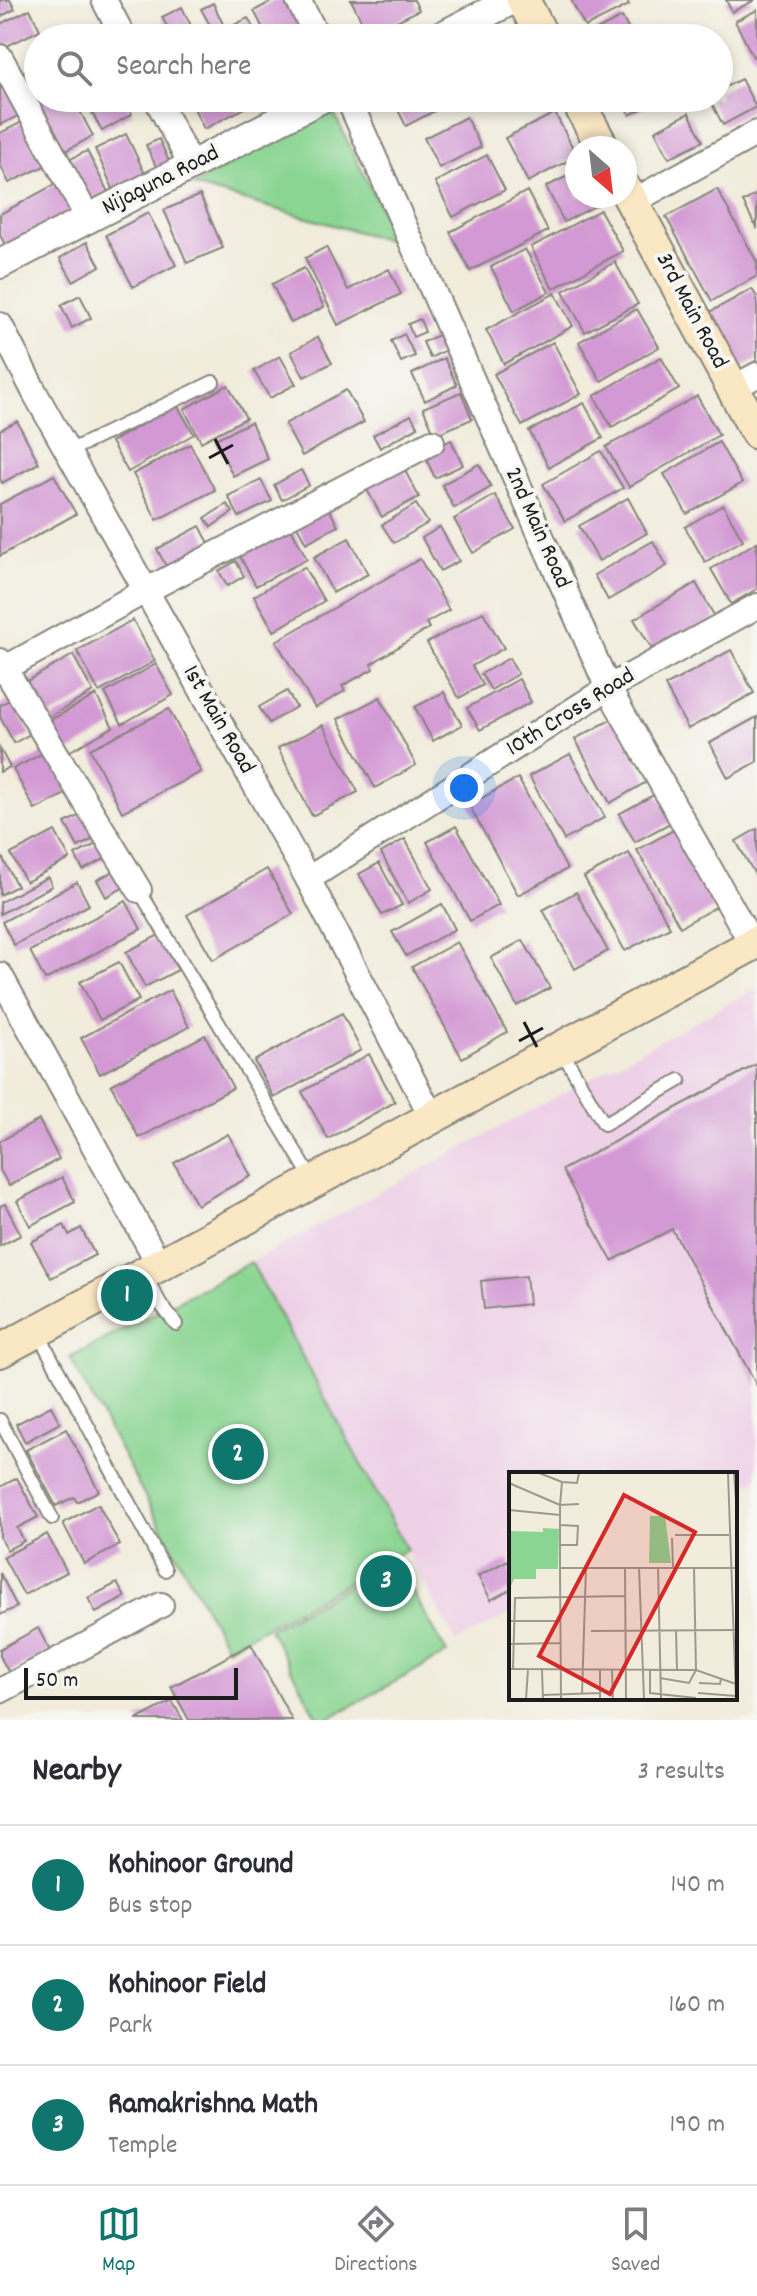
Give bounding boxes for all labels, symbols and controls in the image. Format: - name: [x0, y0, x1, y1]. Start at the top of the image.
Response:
- search box: [24, 24, 733, 112]
- icon: search: [52, 46, 96, 90]
- text: Search here: [116, 47, 252, 90]
- north arrow: [565, 136, 637, 208]
- street label: Nijaguna Road: [97, 137, 225, 225]
- street label: 3rd Main Road: [646, 247, 736, 375]
- street label: 2nd Main Road: [495, 462, 579, 594]
- street label: 1st Main Road: [173, 659, 263, 781]
- street label: 10th Cross Road: [500, 660, 642, 766]
- your location: [444, 768, 484, 808]
- pin: 1: [101, 1265, 153, 1325]
- pin: 2: [212, 1424, 264, 1484]
- inset map: [509, 1472, 737, 1700]
- pin: 3: [360, 1551, 412, 1611]
- scale bar: [24, 1664, 238, 1700]
- text: 50 m: [36, 1666, 78, 1697]
- text: Nearby: [32, 1748, 121, 1797]
- text: 3 results: [638, 1754, 725, 1791]
- text: Kohinoor Ground: [108, 1845, 294, 1888]
- text: 1: [55, 1867, 61, 1904]
- text: 140 m: [671, 1867, 725, 1904]
- text: Bus stop: [108, 1888, 193, 1925]
- text: Kohinoor Field: [108, 1965, 266, 2008]
- text: 2: [52, 1987, 64, 2024]
- text: 160 m: [669, 1987, 725, 2024]
- text: Park: [108, 2008, 152, 2045]
- text: Ramakrishna Math: [108, 2085, 318, 2128]
- text: 3: [52, 2107, 64, 2144]
- text: 190 m: [669, 2107, 725, 2144]
- text: Temple: [108, 2128, 177, 2165]
- tab: Map: [97, 2202, 141, 2281]
- tab: Directions: [334, 2202, 418, 2281]
- tab: Saved: [611, 2202, 660, 2281]

